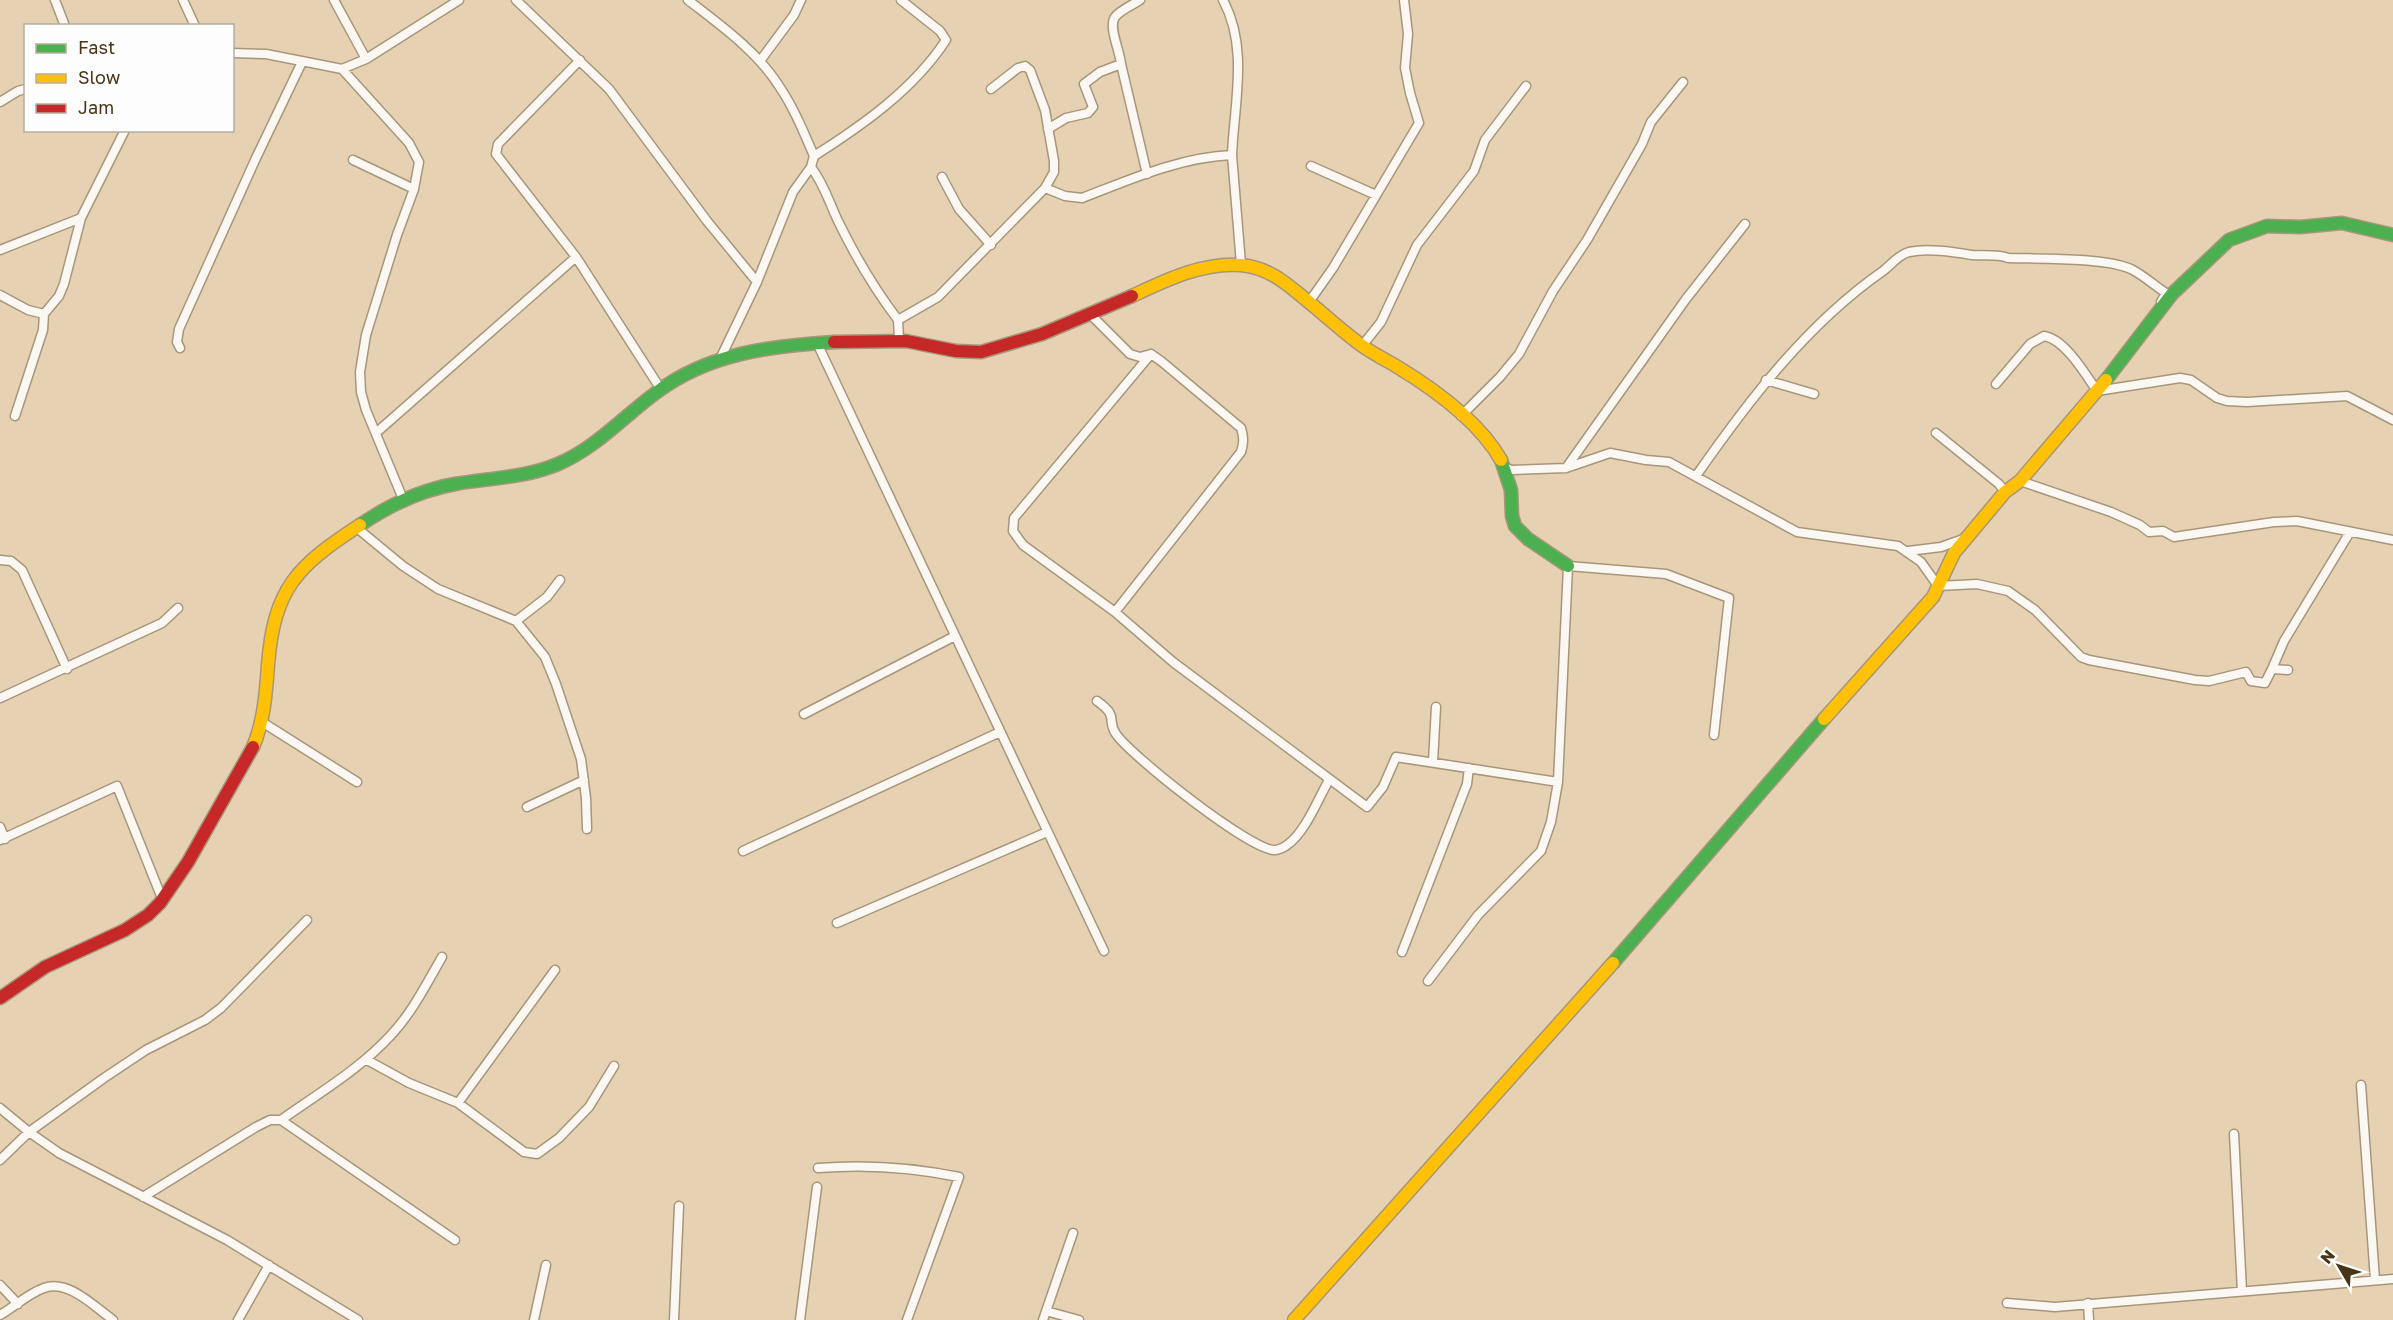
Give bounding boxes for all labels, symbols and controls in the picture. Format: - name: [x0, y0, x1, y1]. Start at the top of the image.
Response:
- legend: [24, 24, 234, 132]
- text: Fast: [78, 36, 115, 58]
- text: Slow: [78, 66, 121, 88]
- text: Jam: [78, 96, 114, 118]
- north arrow: [2309, 1236, 2369, 1296]
- text: N: [2316, 1246, 2339, 1268]

